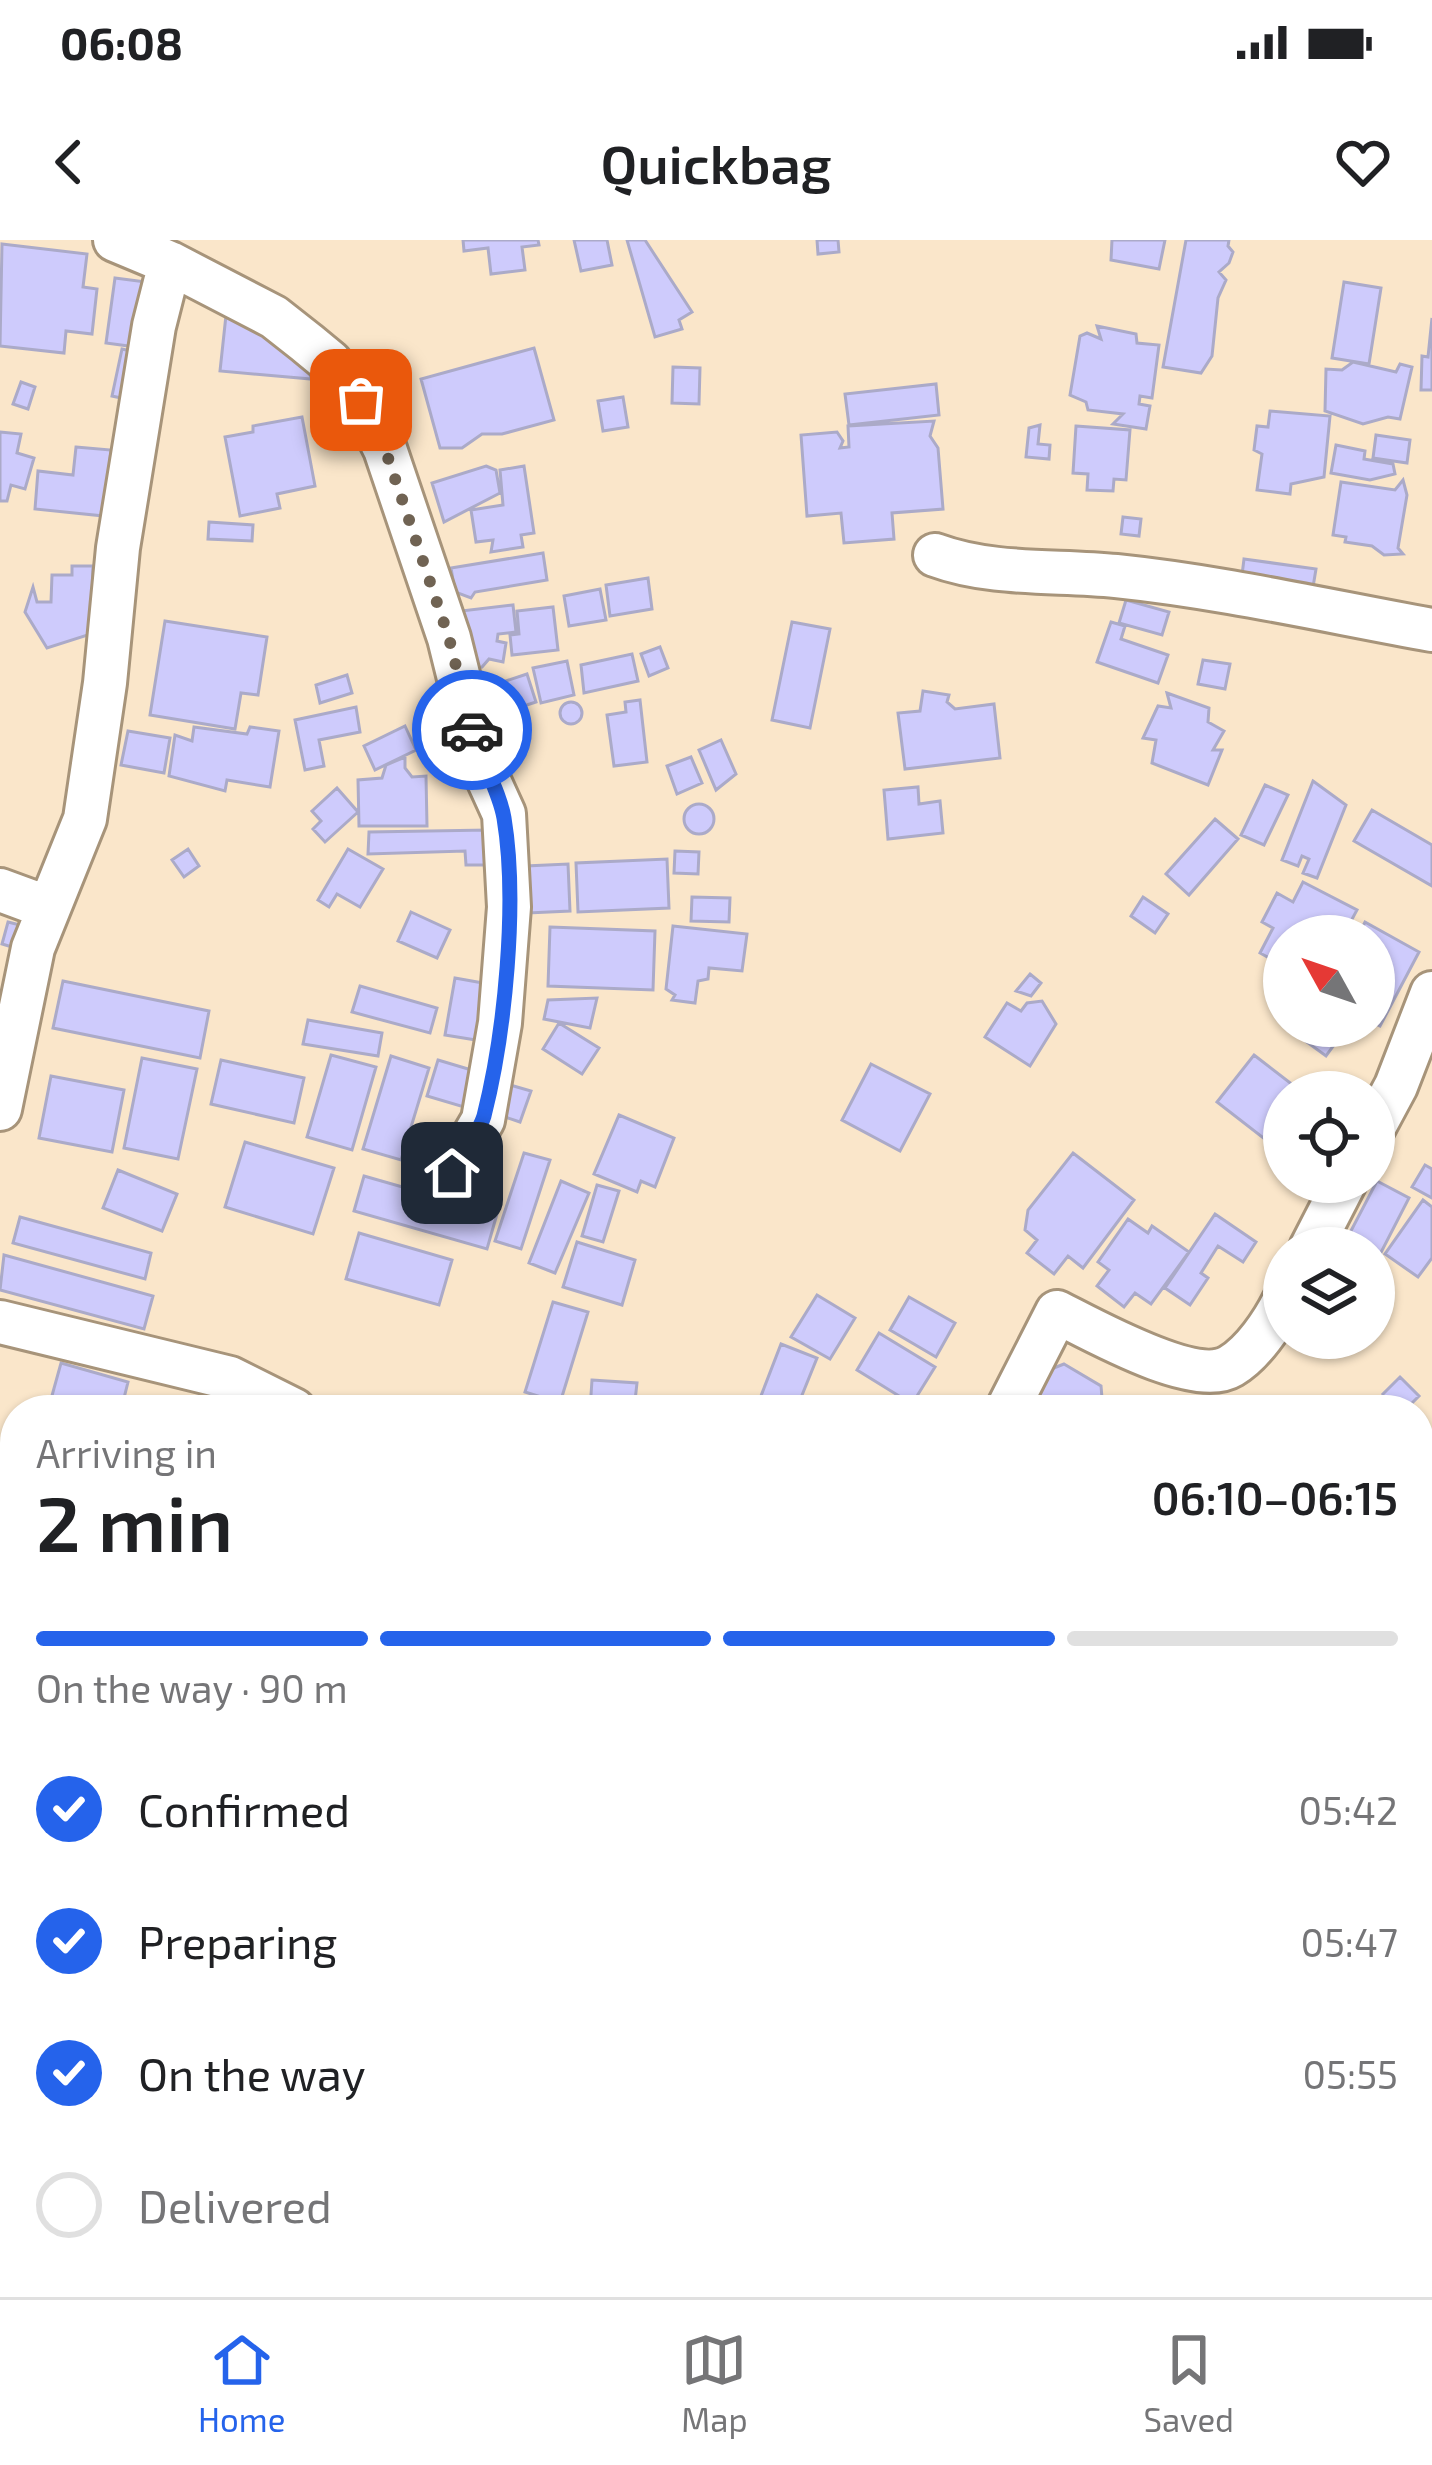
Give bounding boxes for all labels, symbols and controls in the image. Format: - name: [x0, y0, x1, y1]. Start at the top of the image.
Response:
- text: 06:08: [60, 15, 183, 69]
- icon: back: [36, 129, 102, 195]
- icon: heart: [1330, 129, 1396, 195]
- text: Quickbag: [600, 130, 832, 195]
- pin: [310, 349, 412, 451]
- icon: bag: [328, 367, 394, 433]
- courier: [412, 670, 532, 790]
- icon: car: [439, 697, 505, 763]
- north arrow: [1263, 915, 1395, 1047]
- map controls: [1263, 915, 1395, 1359]
- button: locate: [1263, 1071, 1395, 1203]
- pin: [401, 1122, 503, 1224]
- icon: home: [419, 1140, 485, 1206]
- button: layers: [1263, 1227, 1395, 1359]
- text: Arriving in: [36, 1429, 217, 1476]
- text: 06:10–06:15: [1152, 1470, 1398, 1524]
- text: 2 min: [36, 1474, 233, 1568]
- text: On the way · 90 m: [36, 1664, 348, 1711]
- icon: check: [36, 1776, 102, 1842]
- text: Confirmed: [138, 1782, 350, 1836]
- text: 05:42: [1298, 1786, 1398, 1833]
- icon: check: [36, 1908, 102, 1974]
- text: Preparing: [138, 1914, 337, 1968]
- text: 05:47: [1300, 1918, 1398, 1965]
- icon: check: [36, 2040, 102, 2106]
- text: On the way: [138, 2046, 365, 2100]
- text: 05:55: [1303, 2050, 1398, 2097]
- text: Delivered: [138, 2178, 332, 2232]
- tab: Home: [198, 2327, 285, 2439]
- tab: Map: [681, 2327, 748, 2439]
- tab: Saved: [1143, 2327, 1234, 2439]

